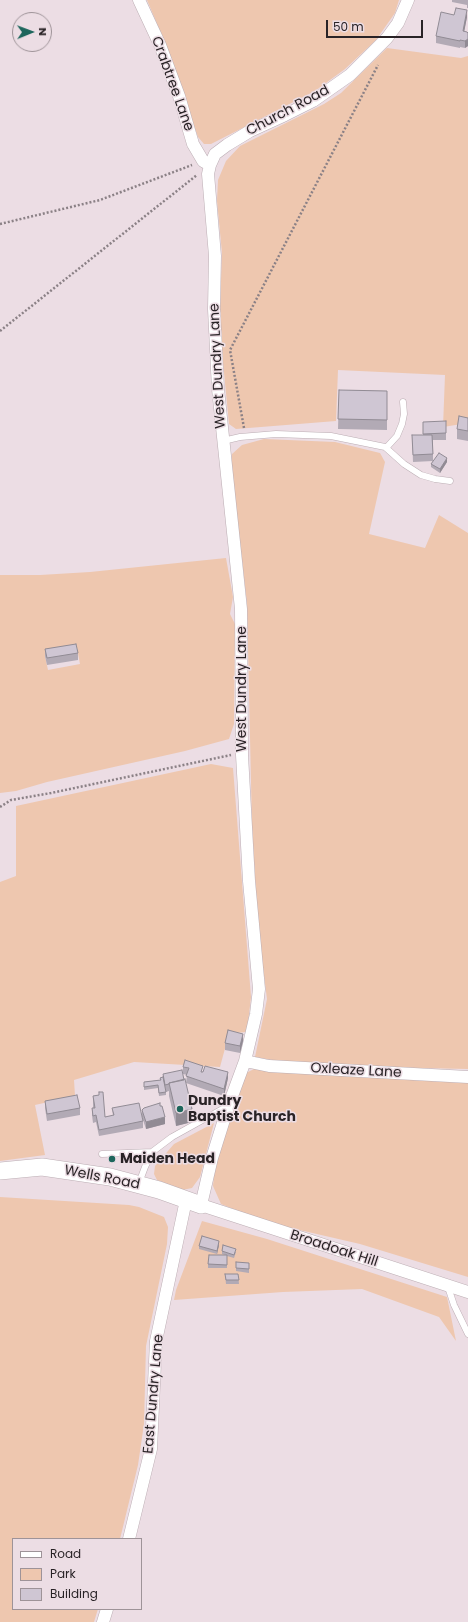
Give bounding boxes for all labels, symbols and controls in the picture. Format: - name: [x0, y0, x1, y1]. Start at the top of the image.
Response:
- north arrow: [12, 12, 52, 52]
- scale bar: [328, 12, 425, 38]
- text: 50 m: [333, 18, 364, 35]
- text: N: [35, 28, 51, 36]
- street label: Crabtree Lane: [147, 34, 197, 134]
- street label: Church Road: [244, 82, 332, 140]
- street label: West Dundry Lane: [206, 303, 230, 429]
- street label: West Dundry Lane: [234, 626, 250, 752]
- street label: Oxleaze Lane: [310, 1060, 402, 1082]
- place label: Dundry Baptist Church: [188, 1093, 296, 1126]
- marker: Dundry Baptist Church: [175, 1104, 185, 1114]
- place label: Maiden Head: [120, 1151, 215, 1167]
- marker: Maiden Head: [107, 1154, 117, 1164]
- street label: Wells Road: [63, 1162, 141, 1194]
- street label: Broadoak Hill: [288, 1227, 380, 1271]
- street label: East Dundry Lane: [140, 1333, 168, 1455]
- legend: [12, 1538, 142, 1610]
- text: Road: [50, 1545, 81, 1562]
- text: Park: [50, 1565, 76, 1582]
- text: Building: [50, 1585, 98, 1602]

